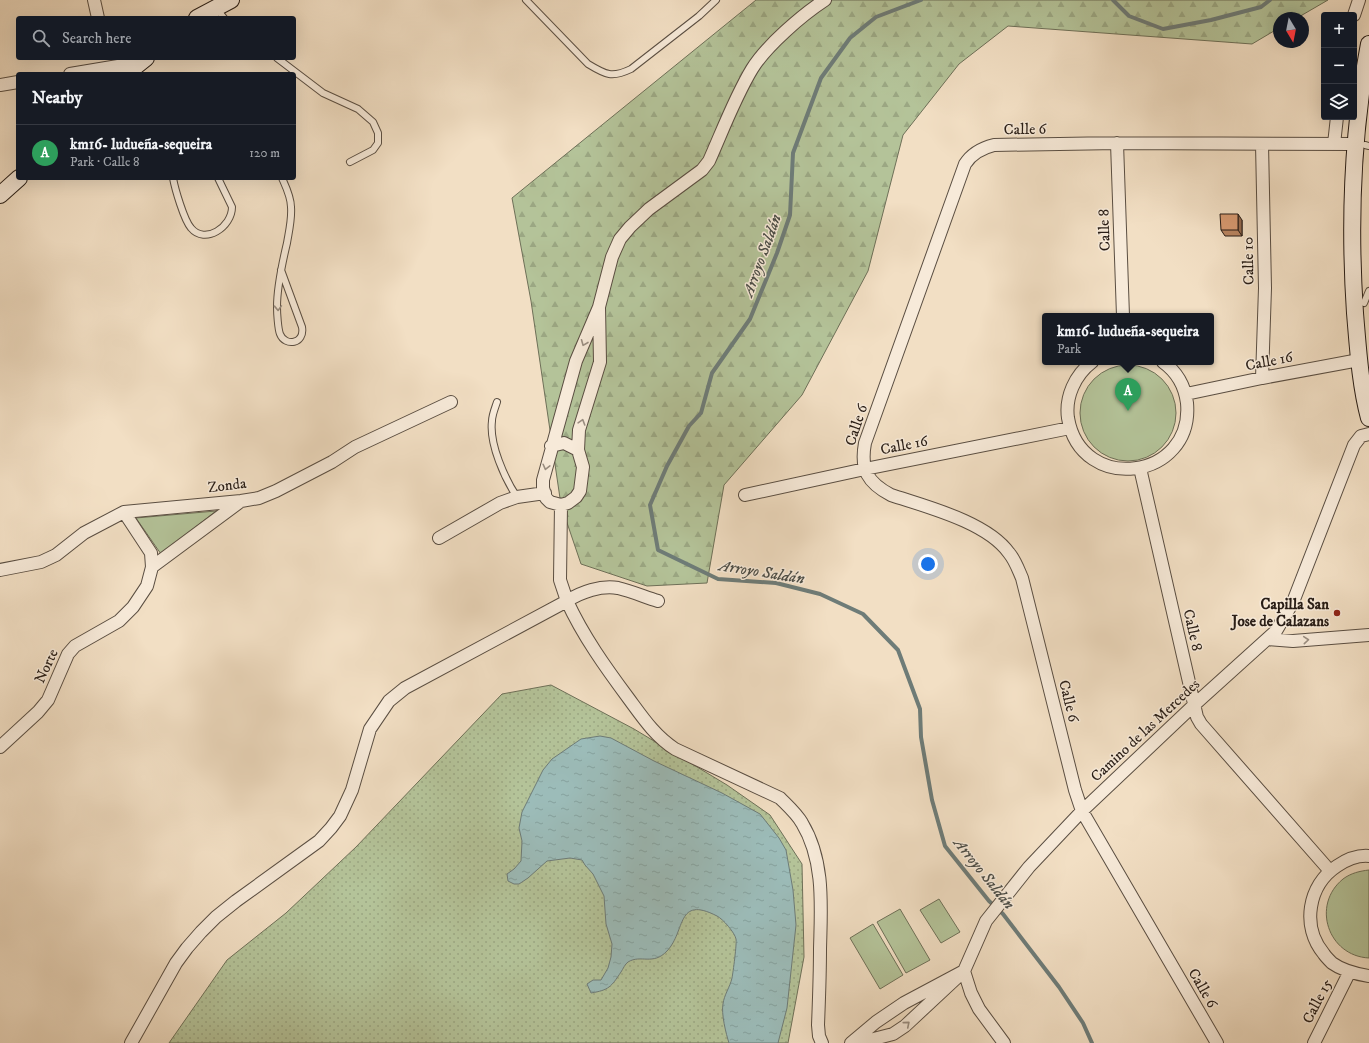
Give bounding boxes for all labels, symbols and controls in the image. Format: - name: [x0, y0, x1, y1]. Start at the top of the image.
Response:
- north arrow: [1273, 12, 1309, 48]
- map controls: [1321, 12, 1357, 120]
- button: +: [1321, 12, 1357, 48]
- search box: [16, 16, 296, 60]
- icon: search: [30, 27, 52, 49]
- text: Search here: [62, 29, 131, 48]
- button: −: [1321, 48, 1357, 84]
- button: layers: [1321, 84, 1357, 120]
- text: Nearby: [32, 87, 82, 109]
- street label: Calle 6: [1004, 120, 1048, 139]
- text: km16- ludueña-sequeira: [70, 135, 212, 154]
- text: A: [41, 145, 49, 161]
- text: 120 m: [249, 145, 280, 161]
- text: Park · Calle 8: [70, 154, 140, 170]
- street label: Calle 8: [1094, 209, 1115, 251]
- water label: Arroyo Saldán: [737, 211, 786, 301]
- street label: Calle 10: [1239, 237, 1258, 285]
- one-way arrow: [274, 305, 282, 311]
- popup: [1042, 313, 1214, 365]
- text: km16- ludueña-sequeira: [1057, 322, 1199, 341]
- one-way arrow: [581, 338, 589, 346]
- text: Park: [1057, 341, 1081, 357]
- street label: Calle 16: [1244, 347, 1296, 375]
- pin: A: [1115, 378, 1141, 411]
- street label: Calle 6: [841, 401, 872, 448]
- one-way arrow: [577, 419, 586, 426]
- street label: Calle 16: [879, 431, 931, 459]
- one-way arrow: [542, 463, 551, 470]
- street label: Zonda: [207, 474, 248, 497]
- your location: [918, 554, 938, 574]
- water label: Arroyo Saldán: [716, 555, 806, 589]
- place label: Capilla San Jose de Calazans: [1230, 595, 1329, 631]
- street label: Calle 8: [1179, 607, 1207, 653]
- marker: Capilla San Jose de Calazans: [1332, 608, 1342, 618]
- one-way arrow: [1303, 635, 1309, 644]
- street label: Norte: [30, 646, 63, 686]
- street label: Camino de las Mercedes: [1087, 675, 1204, 786]
- street label: Calle 6: [1054, 678, 1083, 725]
- water label: Arroyo Saldán: [948, 832, 1019, 913]
- street label: Calle 6: [1184, 965, 1222, 1012]
- street label: Calle 15: [1298, 975, 1337, 1027]
- one-way arrow: [902, 1021, 909, 1028]

